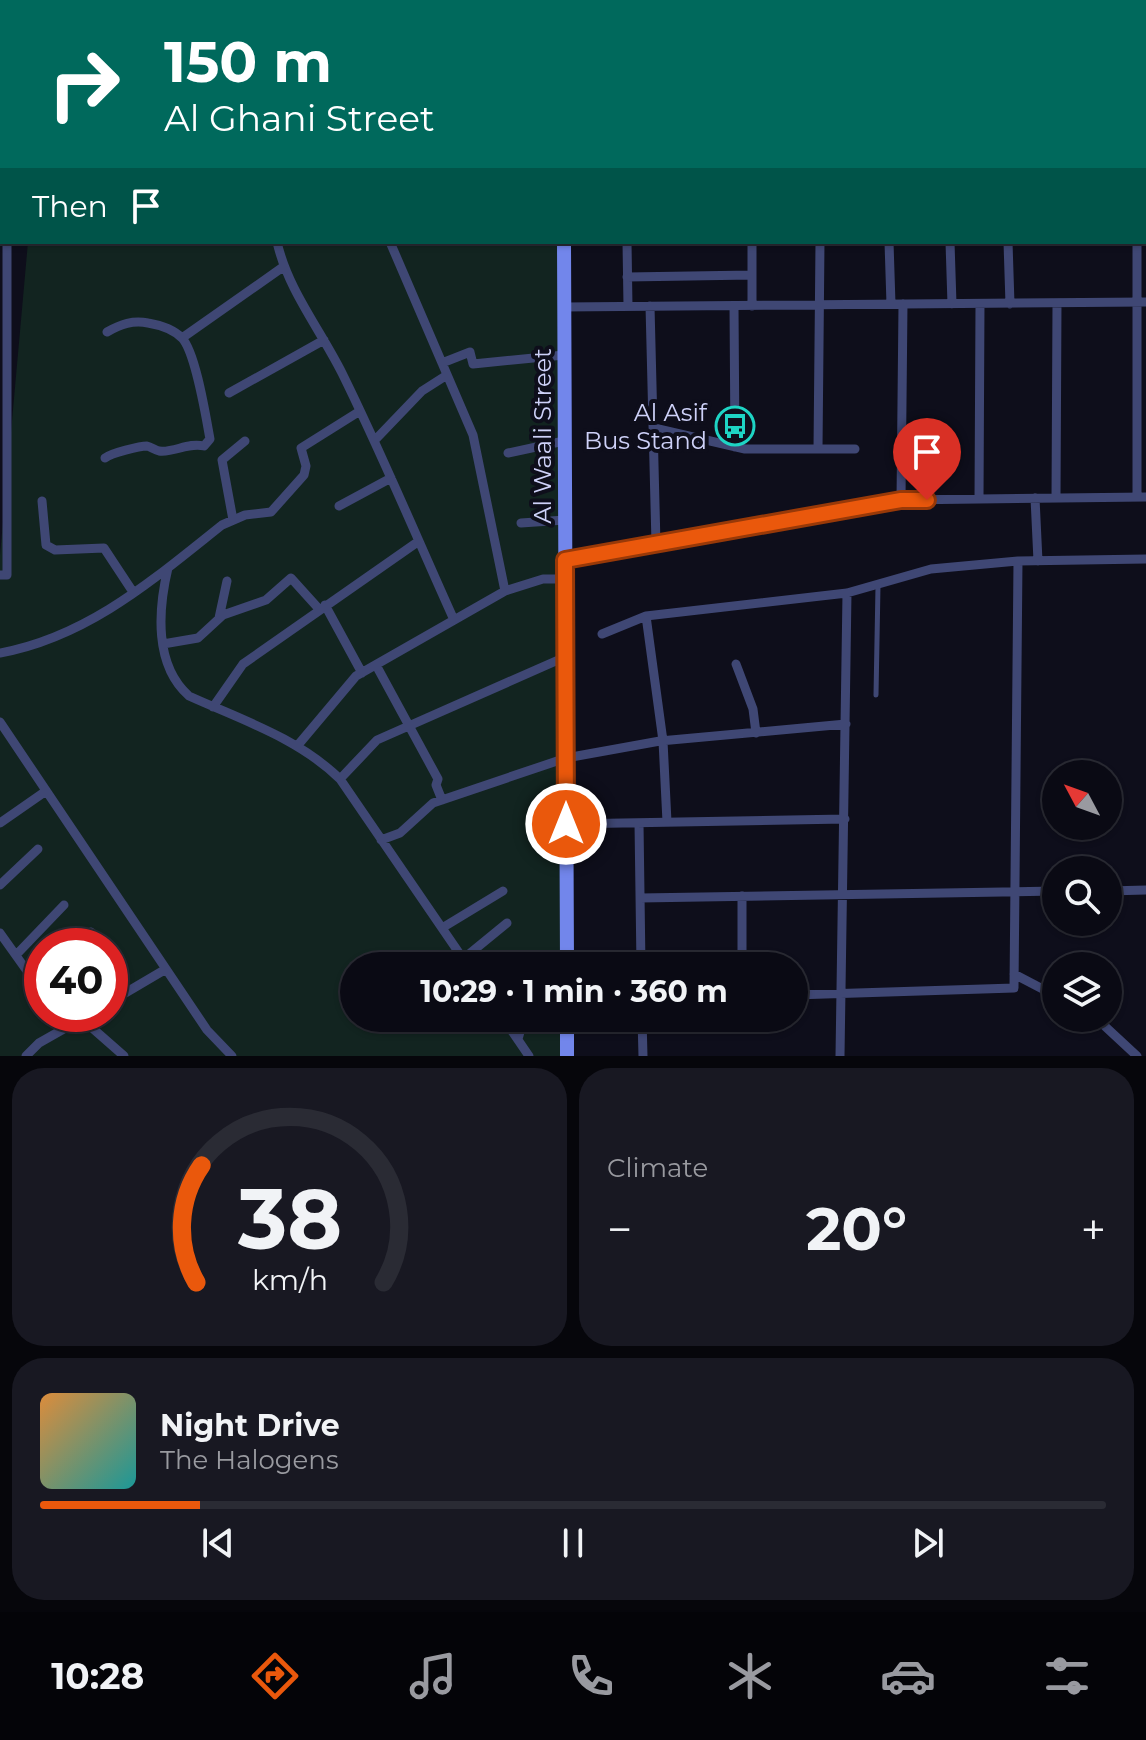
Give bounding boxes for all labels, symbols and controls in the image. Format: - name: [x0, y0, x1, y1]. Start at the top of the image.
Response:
- text: 150 m: [164, 28, 332, 96]
- icon: right: [32, 32, 136, 136]
- text: Al Ghani Street: [164, 96, 435, 140]
- icon: arrive: [124, 184, 168, 228]
- text: Then: [32, 188, 108, 225]
- street label: Al Waali Street: [528, 348, 557, 524]
- place label: Al Asif Bus Stand: [584, 398, 708, 455]
- bus stop icon: Al Asif Bus Stand: [714, 405, 756, 447]
- pin: [893, 418, 961, 500]
- icon: arrive: [905, 430, 949, 474]
- north arrow: [1042, 760, 1122, 840]
- map controls: [1042, 760, 1122, 1032]
- position arrow: [524, 782, 608, 866]
- button: search: [1042, 856, 1122, 936]
- speed limit sign: 40: [24, 928, 128, 1032]
- button: layers: [1042, 952, 1122, 1032]
- text: 10:29 · 1 min · 360 m: [420, 973, 728, 1010]
- text: Climate: [607, 1152, 708, 1184]
- text: 38: [236, 1168, 342, 1270]
- text: 20°: [806, 1192, 907, 1265]
- text: −: [607, 1202, 632, 1256]
- text: +: [1081, 1202, 1106, 1256]
- text: km/h: [251, 1262, 328, 1297]
- text: Night Drive: [160, 1407, 340, 1444]
- text: The Halogens: [160, 1444, 339, 1476]
- icon: previous: [196, 1521, 240, 1565]
- icon: pause: [551, 1521, 595, 1565]
- icon: next: [906, 1521, 950, 1565]
- icon: directions: [247, 1648, 303, 1704]
- icon: music: [405, 1648, 461, 1704]
- icon: phone: [563, 1648, 619, 1704]
- icon: climate: [722, 1648, 778, 1704]
- icon: car: [880, 1648, 936, 1704]
- icon: filters: [1039, 1648, 1095, 1704]
- text: 10:28: [51, 1654, 144, 1698]

